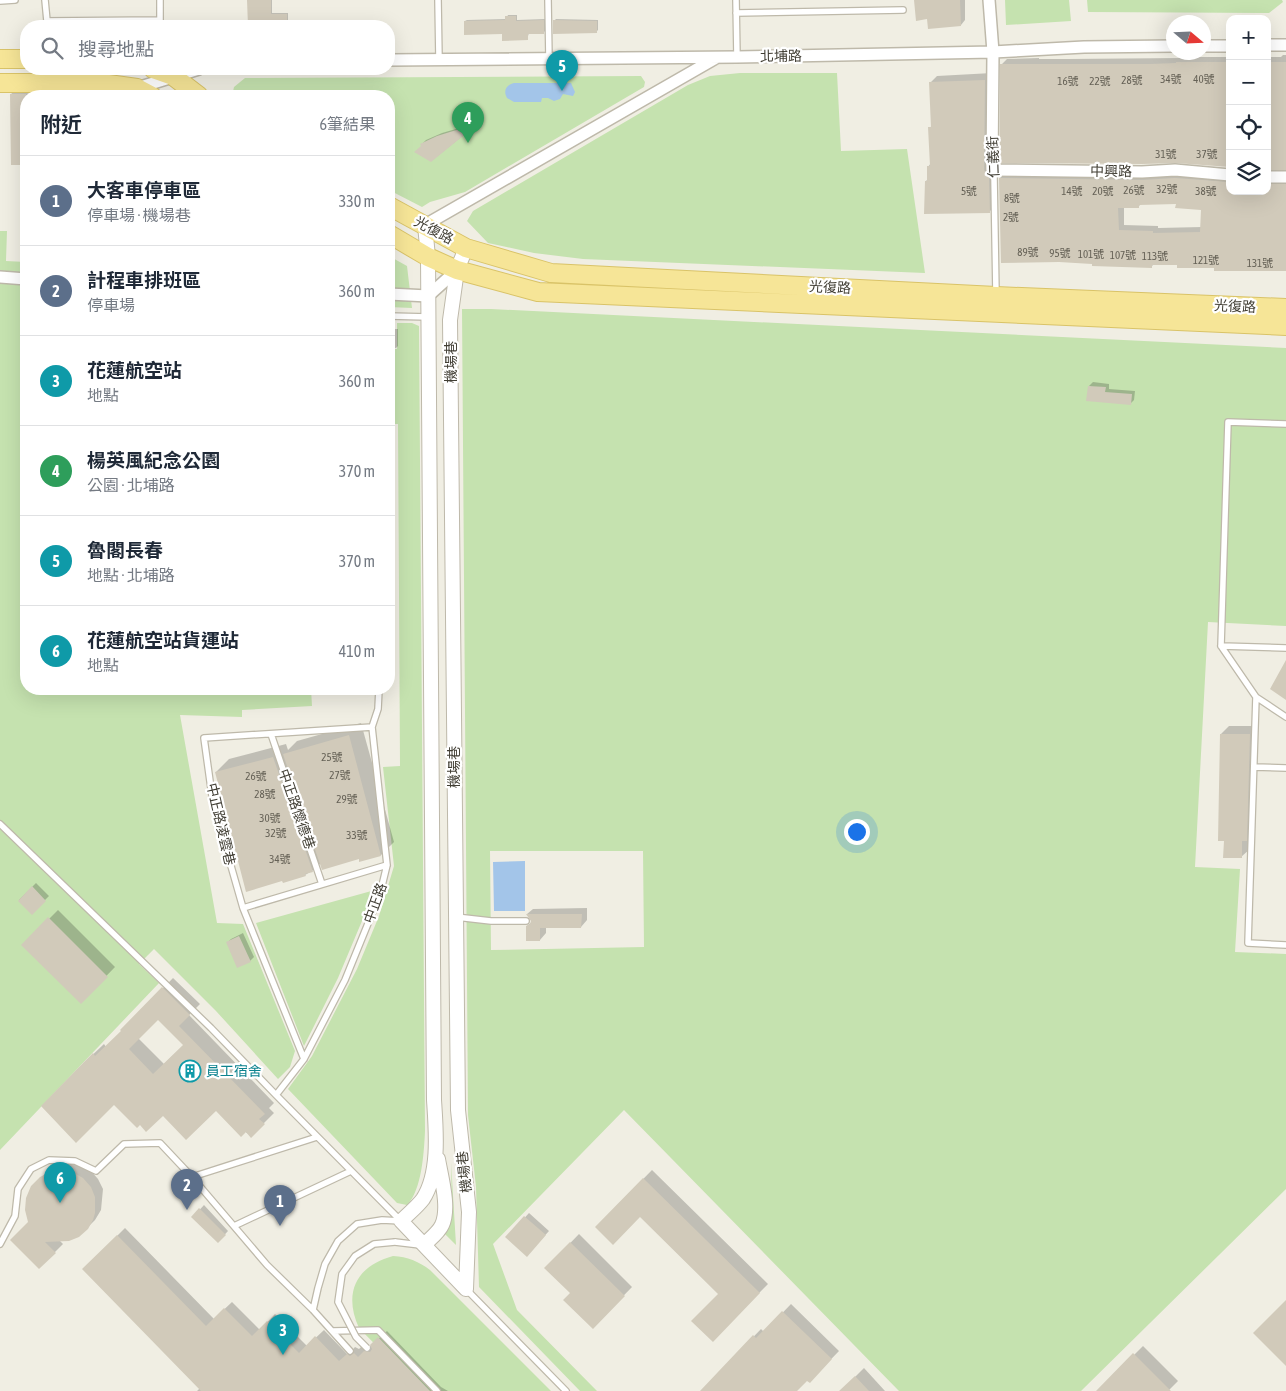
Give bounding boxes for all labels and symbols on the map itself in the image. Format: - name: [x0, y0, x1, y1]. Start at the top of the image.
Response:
- north arrow: [1166, 15, 1211, 60]
- street label: 北埔路: [760, 48, 802, 64]
- pin: 5: [546, 50, 578, 91]
- house number: 34號: [1160, 73, 1182, 85]
- house number: 40號: [1193, 73, 1215, 85]
- house number: 28號: [1121, 74, 1143, 86]
- house number: 16號: [1057, 75, 1079, 87]
- house number: 22號: [1089, 75, 1111, 87]
- pin: 4: [452, 102, 484, 143]
- street label: 仁義街: [984, 136, 1002, 178]
- house number: 31號: [1155, 148, 1177, 160]
- house number: 37號: [1196, 148, 1218, 160]
- street label: 中興路: [1090, 163, 1132, 179]
- house number: 32號: [1156, 183, 1178, 195]
- house number: 26號: [1123, 184, 1145, 196]
- house number: 5號: [961, 185, 977, 197]
- house number: 14號: [1061, 185, 1083, 197]
- house number: 20號: [1092, 185, 1114, 197]
- house number: 38號: [1195, 185, 1217, 197]
- house number: 8號: [1004, 192, 1020, 204]
- house number: 2號: [1003, 211, 1019, 223]
- street label: 光復路: [412, 213, 456, 247]
- house number: 89號: [1017, 246, 1039, 258]
- house number: 95號: [1049, 247, 1071, 259]
- house number: 101號: [1078, 248, 1104, 260]
- house number: 107號: [1110, 249, 1136, 261]
- house number: 113號: [1142, 250, 1168, 262]
- house number: 121號: [1193, 254, 1219, 266]
- house number: 131號: [1247, 257, 1273, 269]
- street label: 光復路: [809, 278, 851, 296]
- street label: 光復路: [1214, 297, 1256, 315]
- street label: 機場巷: [443, 341, 459, 383]
- street label: 機場巷: [446, 746, 462, 788]
- house number: 25號: [321, 751, 343, 763]
- street label: 中正路懷德巷: [276, 767, 318, 851]
- house number: 27號: [329, 769, 351, 781]
- house number: 26號: [245, 770, 267, 782]
- street label: 中正路凌雲巷: [204, 781, 238, 867]
- house number: 28號: [254, 788, 276, 800]
- house number: 29號: [336, 793, 358, 805]
- house number: 30號: [259, 812, 281, 824]
- your location: [844, 819, 870, 845]
- house number: 32號: [265, 827, 287, 839]
- house number: 33號: [346, 829, 368, 841]
- house number: 34號: [269, 853, 291, 865]
- street label: 中正路: [360, 881, 390, 925]
- building icon: 員工宿舍: [178, 1059, 202, 1083]
- place label: 員工宿舍: [206, 1063, 262, 1079]
- street label: 機場巷: [454, 1150, 474, 1194]
- pin: 6: [44, 1162, 76, 1203]
- pin: 2: [171, 1169, 203, 1210]
- pin: 1: [264, 1185, 296, 1226]
- pin: 3: [267, 1314, 299, 1355]

